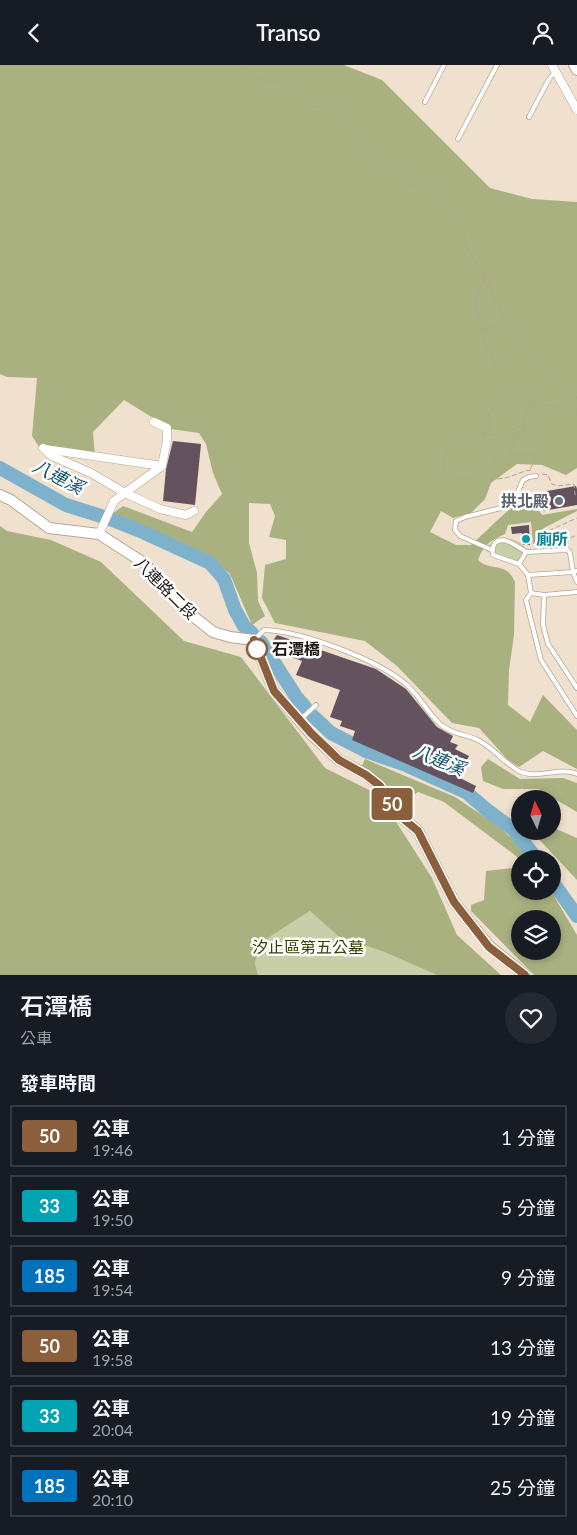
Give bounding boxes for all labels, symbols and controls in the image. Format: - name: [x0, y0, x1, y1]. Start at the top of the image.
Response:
- icon: back: [20, 19, 48, 47]
- text: Transo: [256, 19, 321, 46]
- icon: person: [529, 19, 557, 47]
- water label: 八連溪: [29, 454, 90, 500]
- place label: 拱北殿: [501, 491, 549, 510]
- marker: 拱北殿: [553, 495, 565, 507]
- place label: 廁所: [536, 529, 568, 548]
- marker: 廁所: [520, 533, 532, 545]
- street label: 八連路二段: [131, 553, 201, 623]
- marker: 石潭橋: [246, 638, 268, 660]
- place label: 石潭橋: [272, 639, 320, 658]
- water label: 八連溪: [410, 739, 471, 781]
- line badge: 50: [370, 788, 414, 820]
- north arrow: [511, 790, 561, 840]
- map controls: [511, 790, 561, 960]
- text: 50: [382, 793, 402, 815]
- button: locate: [511, 850, 561, 900]
- button: layers: [511, 910, 561, 960]
- park label: 汐止區第五公墓: [252, 937, 364, 956]
- text: 石潭橋: [20, 991, 92, 1020]
- button: heart: [505, 992, 557, 1044]
- text: 公車: [20, 1028, 52, 1047]
- text: 發車時間: [20, 1071, 96, 1094]
- text: 公車: [92, 1116, 130, 1139]
- text: 50: [39, 1125, 60, 1147]
- text: 1 分鐘: [501, 1126, 555, 1149]
- text: 19:46: [92, 1140, 133, 1159]
- text: 公車: [92, 1186, 130, 1209]
- text: 33: [39, 1195, 60, 1217]
- text: 5 分鐘: [501, 1196, 555, 1219]
- text: 19:50: [92, 1210, 133, 1229]
- text: 公車: [92, 1256, 130, 1279]
- text: 185: [34, 1265, 65, 1287]
- text: 9 分鐘: [501, 1266, 555, 1289]
- text: 19:54: [92, 1280, 133, 1299]
- text: 公車: [92, 1326, 130, 1349]
- text: 50: [39, 1335, 60, 1357]
- text: 13 分鐘: [490, 1336, 555, 1359]
- text: 19:58: [92, 1350, 133, 1369]
- text: 公車: [92, 1396, 130, 1419]
- text: 33: [39, 1405, 60, 1427]
- text: 19 分鐘: [490, 1406, 555, 1429]
- text: 20:04: [92, 1420, 133, 1439]
- text: 公車: [92, 1466, 130, 1489]
- text: 185: [34, 1475, 65, 1497]
- text: 25 分鐘: [490, 1476, 555, 1499]
- text: 20:10: [92, 1490, 133, 1509]

